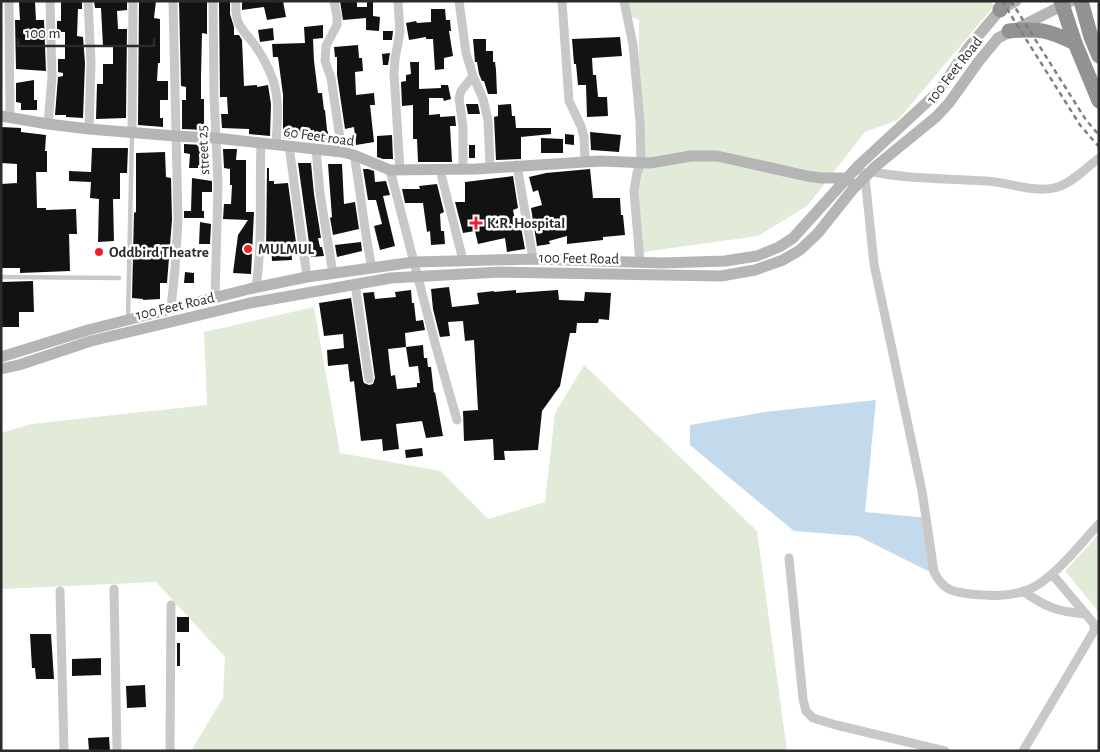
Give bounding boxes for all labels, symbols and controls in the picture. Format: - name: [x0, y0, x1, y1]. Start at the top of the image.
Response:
- scale bar: [18, 15, 154, 47]
- text: 100 m: [25, 26, 60, 41]
- street label: 100 Feet Road: [924, 34, 985, 107]
- street label: 60 Feet road: [283, 124, 356, 149]
- street label: street 25: [195, 125, 212, 175]
- marker: K.R. Hospital: [469, 216, 483, 230]
- place label: K.R. Hospital: [487, 216, 565, 231]
- place label: MULMUL: [258, 242, 315, 257]
- marker: MULMUL: [242, 243, 254, 255]
- place label: Oddbird Theatre: [109, 245, 209, 260]
- marker: Oddbird Theatre: [93, 246, 105, 258]
- street label: 100 Feet Road: [539, 250, 620, 267]
- street label: 100 Feet Road: [134, 290, 216, 323]

